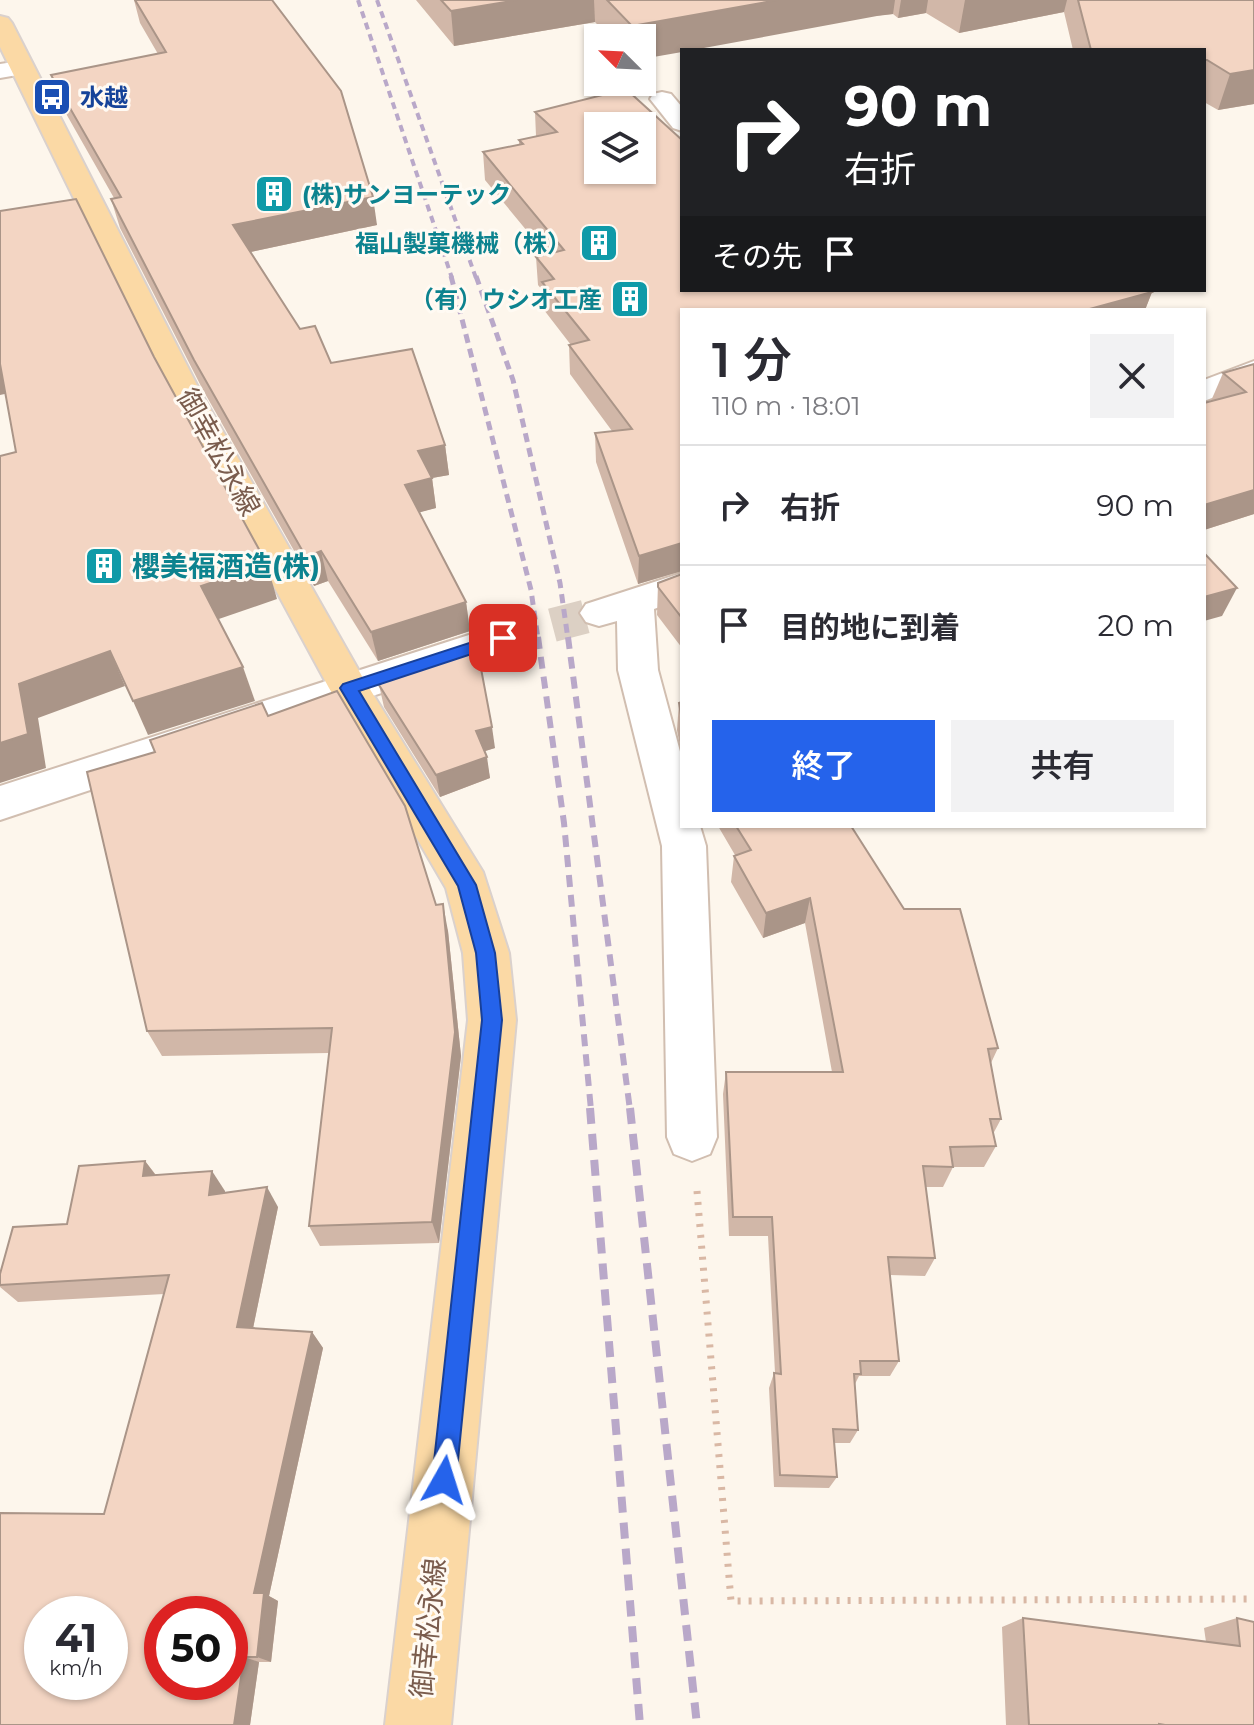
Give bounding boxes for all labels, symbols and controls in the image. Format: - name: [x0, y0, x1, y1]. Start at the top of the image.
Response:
- north arrow: [584, 24, 656, 96]
- map controls: [584, 24, 656, 184]
- text: 90 m: [844, 72, 992, 140]
- bus stop icon: 水越: [31, 76, 73, 118]
- icon: right: [712, 80, 816, 184]
- place label: 水越: [80, 83, 128, 112]
- button: layers: [584, 112, 656, 184]
- text: 右折: [844, 147, 916, 191]
- building icon: (株)サンヨーテック: [253, 173, 295, 215]
- place label: (株)サンヨーテック: [302, 180, 511, 209]
- building icon: 福山製菓機械（株）: [578, 222, 620, 264]
- place label: 福山製菓機械（株）: [355, 229, 571, 258]
- icon: arrive: [818, 232, 862, 276]
- text: その先: [712, 238, 802, 275]
- building icon: （有）ウシオ工産: [609, 278, 651, 320]
- place label: （有）ウシオ工産: [410, 285, 602, 314]
- text: 1 分: [712, 331, 792, 389]
- button: close: [1090, 334, 1174, 418]
- street label: 御幸松永線: [170, 383, 268, 521]
- text: 110 m · 18:01: [712, 390, 861, 422]
- icon: right: [712, 483, 756, 527]
- text: 90 m: [1096, 487, 1174, 524]
- text: 右折: [780, 489, 840, 526]
- building icon: 櫻美福酒造(株): [83, 545, 125, 587]
- place label: 櫻美福酒造(株): [132, 549, 320, 583]
- icon: arrive: [712, 603, 756, 647]
- pin: [469, 604, 537, 672]
- text: 20 m: [1097, 607, 1174, 644]
- text: 目的地に到着: [780, 609, 960, 646]
- icon: arrive: [481, 616, 525, 660]
- button: 終了: [712, 720, 935, 812]
- button: 共有: [951, 720, 1174, 812]
- position arrow: [402, 1438, 486, 1522]
- street label: 御幸松永線: [404, 1557, 452, 1699]
- speed limit sign: 50: [144, 1596, 248, 1700]
- text: 41: [55, 1613, 97, 1662]
- text: km/h: [49, 1656, 103, 1680]

